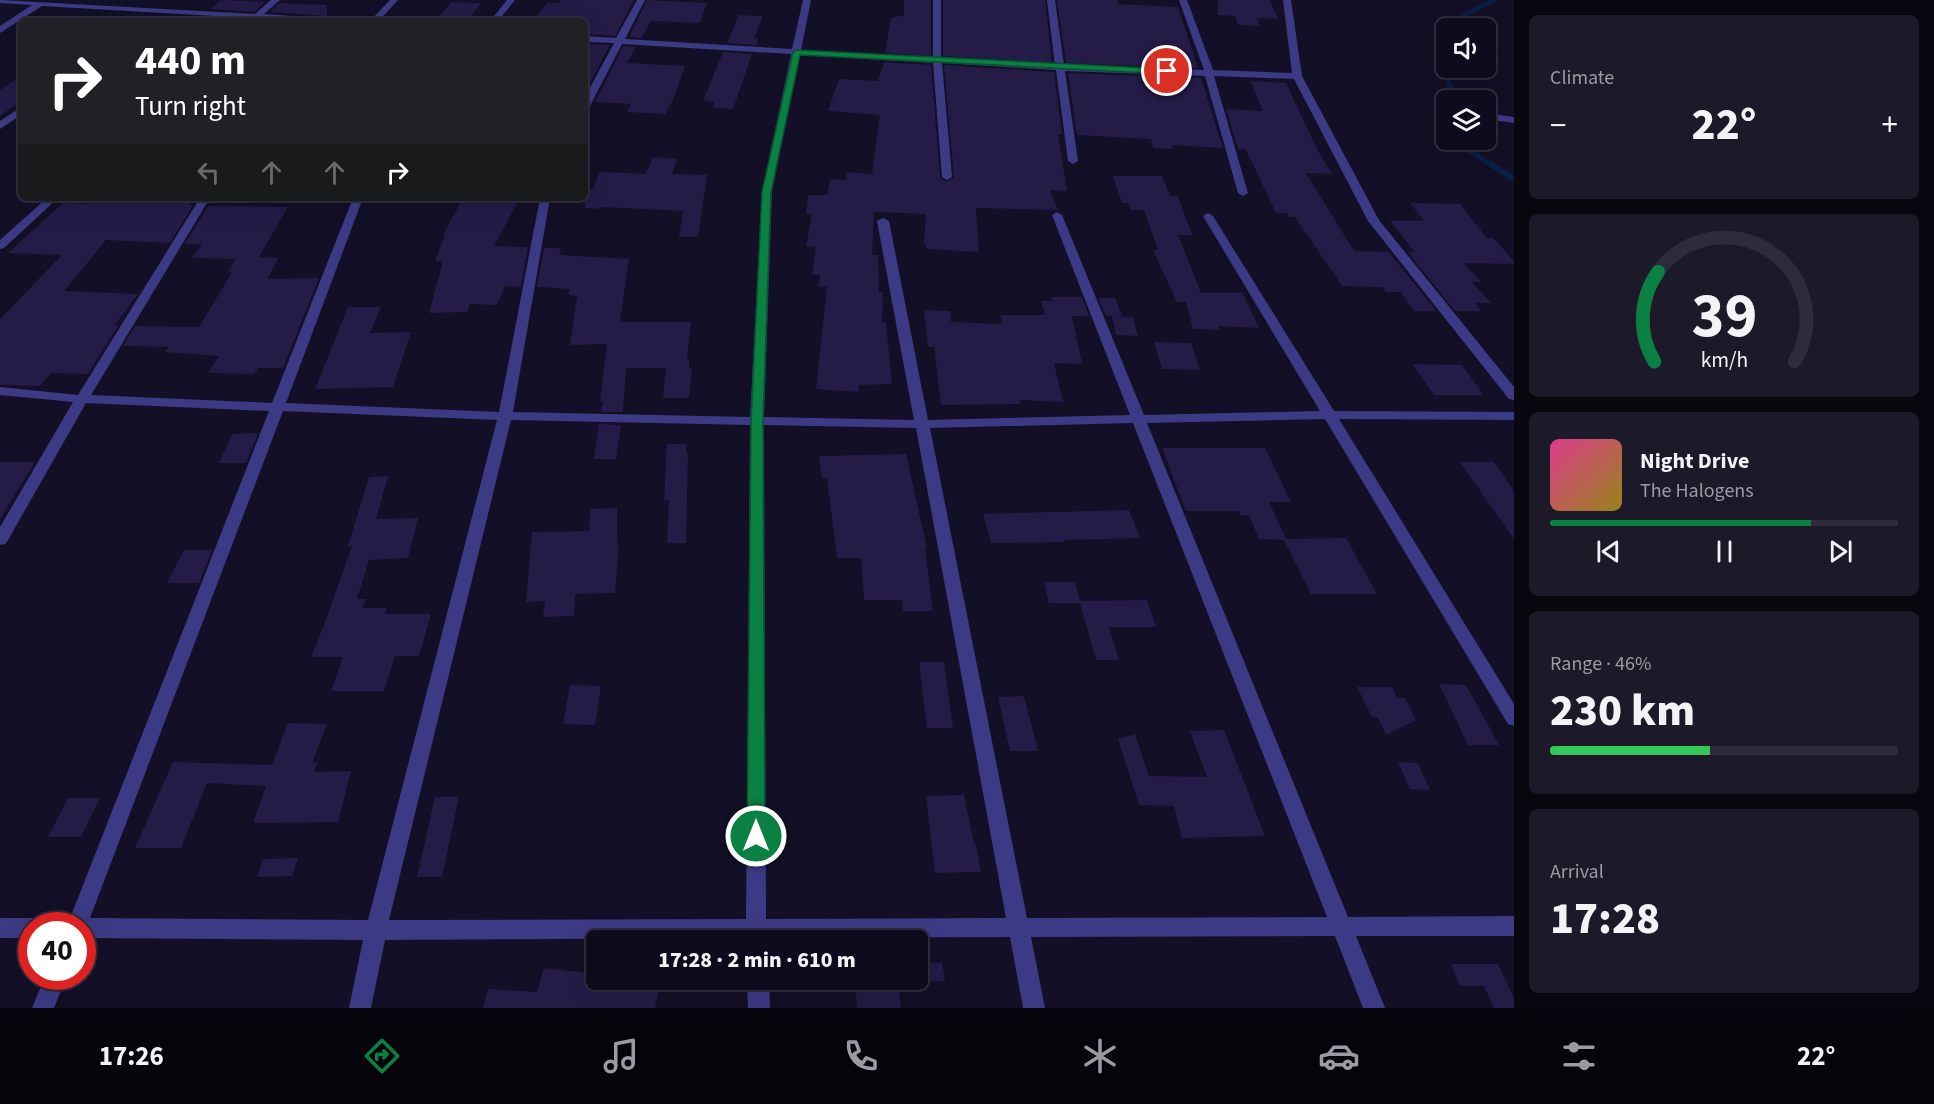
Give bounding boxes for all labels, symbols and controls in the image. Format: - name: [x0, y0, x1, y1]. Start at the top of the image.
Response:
- map controls: [1436, 18, 1496, 150]
- button: sound: [1436, 18, 1496, 78]
- text: 440 m: [135, 31, 246, 91]
- icon: right: [36, 42, 114, 120]
- pin: [1141, 45, 1192, 96]
- icon: arrive: [1150, 54, 1183, 87]
- text: Climate: [1550, 64, 1614, 92]
- text: Turn right: [135, 87, 246, 126]
- button: layers: [1436, 90, 1496, 150]
- text: 22°: [1692, 93, 1756, 157]
- text: −: [1550, 102, 1566, 149]
- text: +: [1882, 102, 1898, 149]
- icon: left: [192, 156, 225, 189]
- icon: ahead: [255, 156, 288, 189]
- icon: ahead: [318, 156, 351, 189]
- icon: right: [381, 156, 414, 189]
- text: 39: [1691, 273, 1757, 362]
- text: km/h: [1700, 346, 1748, 377]
- text: Night Drive: [1640, 445, 1749, 477]
- text: The Halogens: [1640, 477, 1754, 505]
- icon: previous: [1592, 535, 1625, 568]
- icon: pause: [1708, 535, 1741, 568]
- icon: next: [1824, 535, 1857, 568]
- text: Range · 46%: [1550, 650, 1651, 678]
- text: 230 km: [1550, 679, 1695, 743]
- position arrow: [724, 804, 788, 868]
- text: Arrival: [1550, 858, 1604, 886]
- text: 17:28: [1550, 887, 1660, 951]
- speed limit sign: 40: [18, 912, 96, 990]
- text: 17:28 · 2 min · 610 m: [658, 944, 856, 976]
- icon: directions: [361, 1035, 403, 1077]
- icon: music: [600, 1035, 642, 1077]
- icon: phone: [840, 1035, 882, 1077]
- icon: climate: [1079, 1035, 1121, 1077]
- icon: car: [1318, 1035, 1360, 1077]
- icon: filters: [1558, 1035, 1600, 1077]
- text: 17:26: [99, 1037, 164, 1076]
- text: 22°: [1797, 1037, 1835, 1076]

